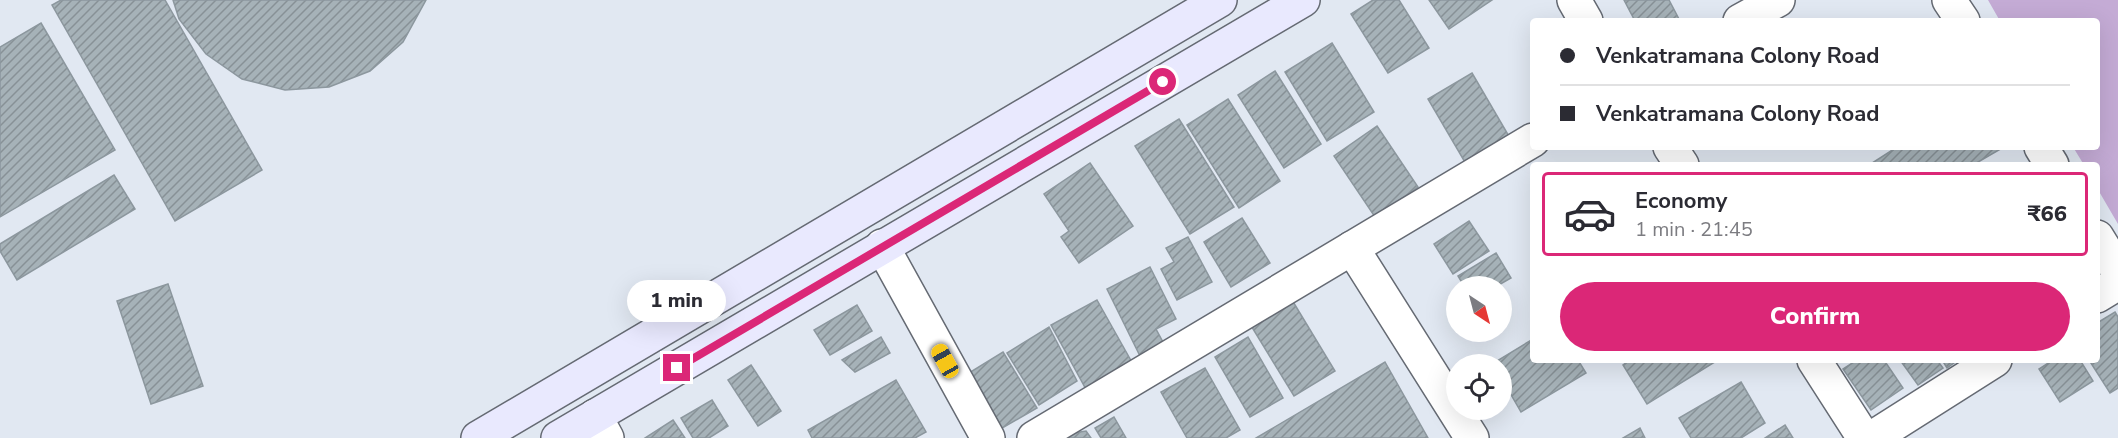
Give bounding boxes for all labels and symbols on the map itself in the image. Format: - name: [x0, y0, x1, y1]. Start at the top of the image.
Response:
- route start: [1149, 68, 1176, 95]
- north arrow: [1446, 276, 1512, 342]
- callout: 1 min: [628, 281, 726, 323]
- car: [928, 341, 962, 381]
- route end: [663, 354, 690, 381]

